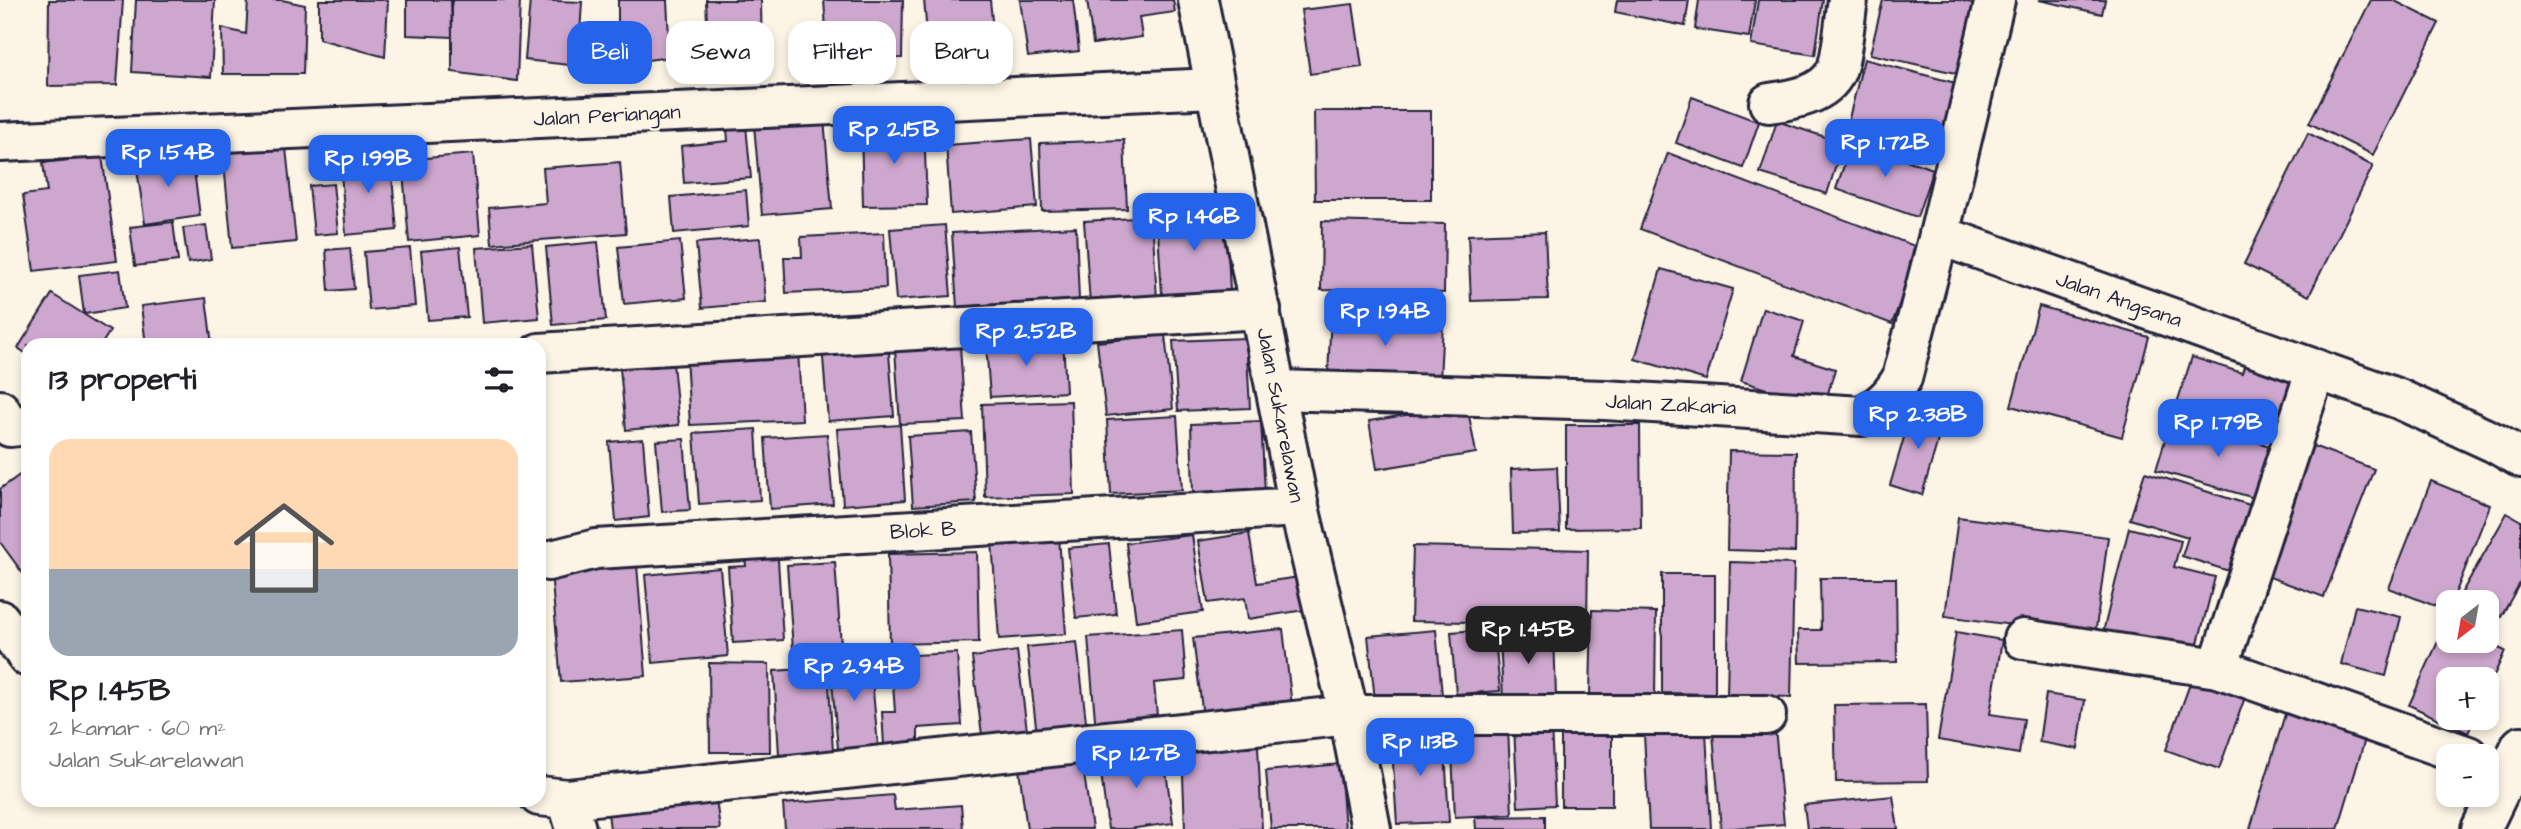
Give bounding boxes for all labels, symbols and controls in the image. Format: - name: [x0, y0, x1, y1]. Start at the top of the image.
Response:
- chip: Beli: [567, 21, 652, 84]
- chip: Sewa: [666, 21, 774, 84]
- chip: Filter: [788, 21, 896, 84]
- chip: Baru: [910, 21, 1013, 84]
- street label: Jalan Periangan: [533, 97, 681, 136]
- pin: Rp 2.15B: [822, 106, 966, 166]
- text: Rp 2.15B: [849, 113, 939, 145]
- pin: Rp 1.72B: [1813, 120, 1957, 179]
- text: Rp 1.72B: [1841, 126, 1929, 158]
- pin: Rp 1.54B: [96, 130, 240, 189]
- text: Rp 1.54B: [122, 136, 214, 168]
- pin: Rp 1.99B: [296, 136, 440, 195]
- text: Rp 1.99B: [324, 142, 412, 174]
- pin: Rp 1.46B: [1122, 194, 1266, 253]
- text: Rp 1.46B: [1148, 200, 1240, 232]
- street label: Jalan Angsana: [2051, 264, 2186, 337]
- pin: Rp 1.94B: [1313, 288, 1457, 348]
- text: Rp 1.94B: [1340, 295, 1430, 327]
- pin: Rp 2.52B: [954, 308, 1098, 368]
- text: Rp 2.52B: [976, 315, 1076, 347]
- street label: Jalan Sukarelawan: [1249, 325, 1312, 505]
- text: 13 properti: [49, 359, 196, 401]
- icon: filters: [480, 361, 518, 399]
- street label: Jalan Zakaria: [1605, 387, 1737, 422]
- pin: Rp 2.38B: [1846, 392, 1990, 451]
- text: Rp 2.38B: [1869, 398, 1967, 430]
- pin: Rp 1.79B: [2146, 400, 2290, 459]
- text: Rp 1.79B: [2174, 406, 2262, 438]
- icon: home: [221, 485, 347, 611]
- street label: Blok B: [889, 514, 957, 547]
- north arrow: [2436, 590, 2499, 653]
- map controls: [2436, 590, 2499, 807]
- pin: Rp 1.45B: [1456, 606, 1600, 666]
- text: Rp 1.45B: [1482, 613, 1574, 645]
- pin: Rp 2.94B: [782, 644, 926, 703]
- text: Rp 2.94B: [804, 650, 904, 682]
- button: +: [2436, 667, 2499, 730]
- text: Rp 1.45B: [49, 670, 170, 712]
- text: 2 kamar · 60 m²: [49, 712, 226, 744]
- pin: Rp 1.13B: [1348, 718, 1492, 778]
- text: Rp 1.13B: [1382, 725, 1458, 757]
- pin: Rp 1.27B: [1064, 730, 1208, 790]
- text: Rp 1.27B: [1092, 737, 1180, 769]
- text: Jalan Sukarelawan: [49, 744, 243, 776]
- button: −: [2436, 744, 2499, 807]

